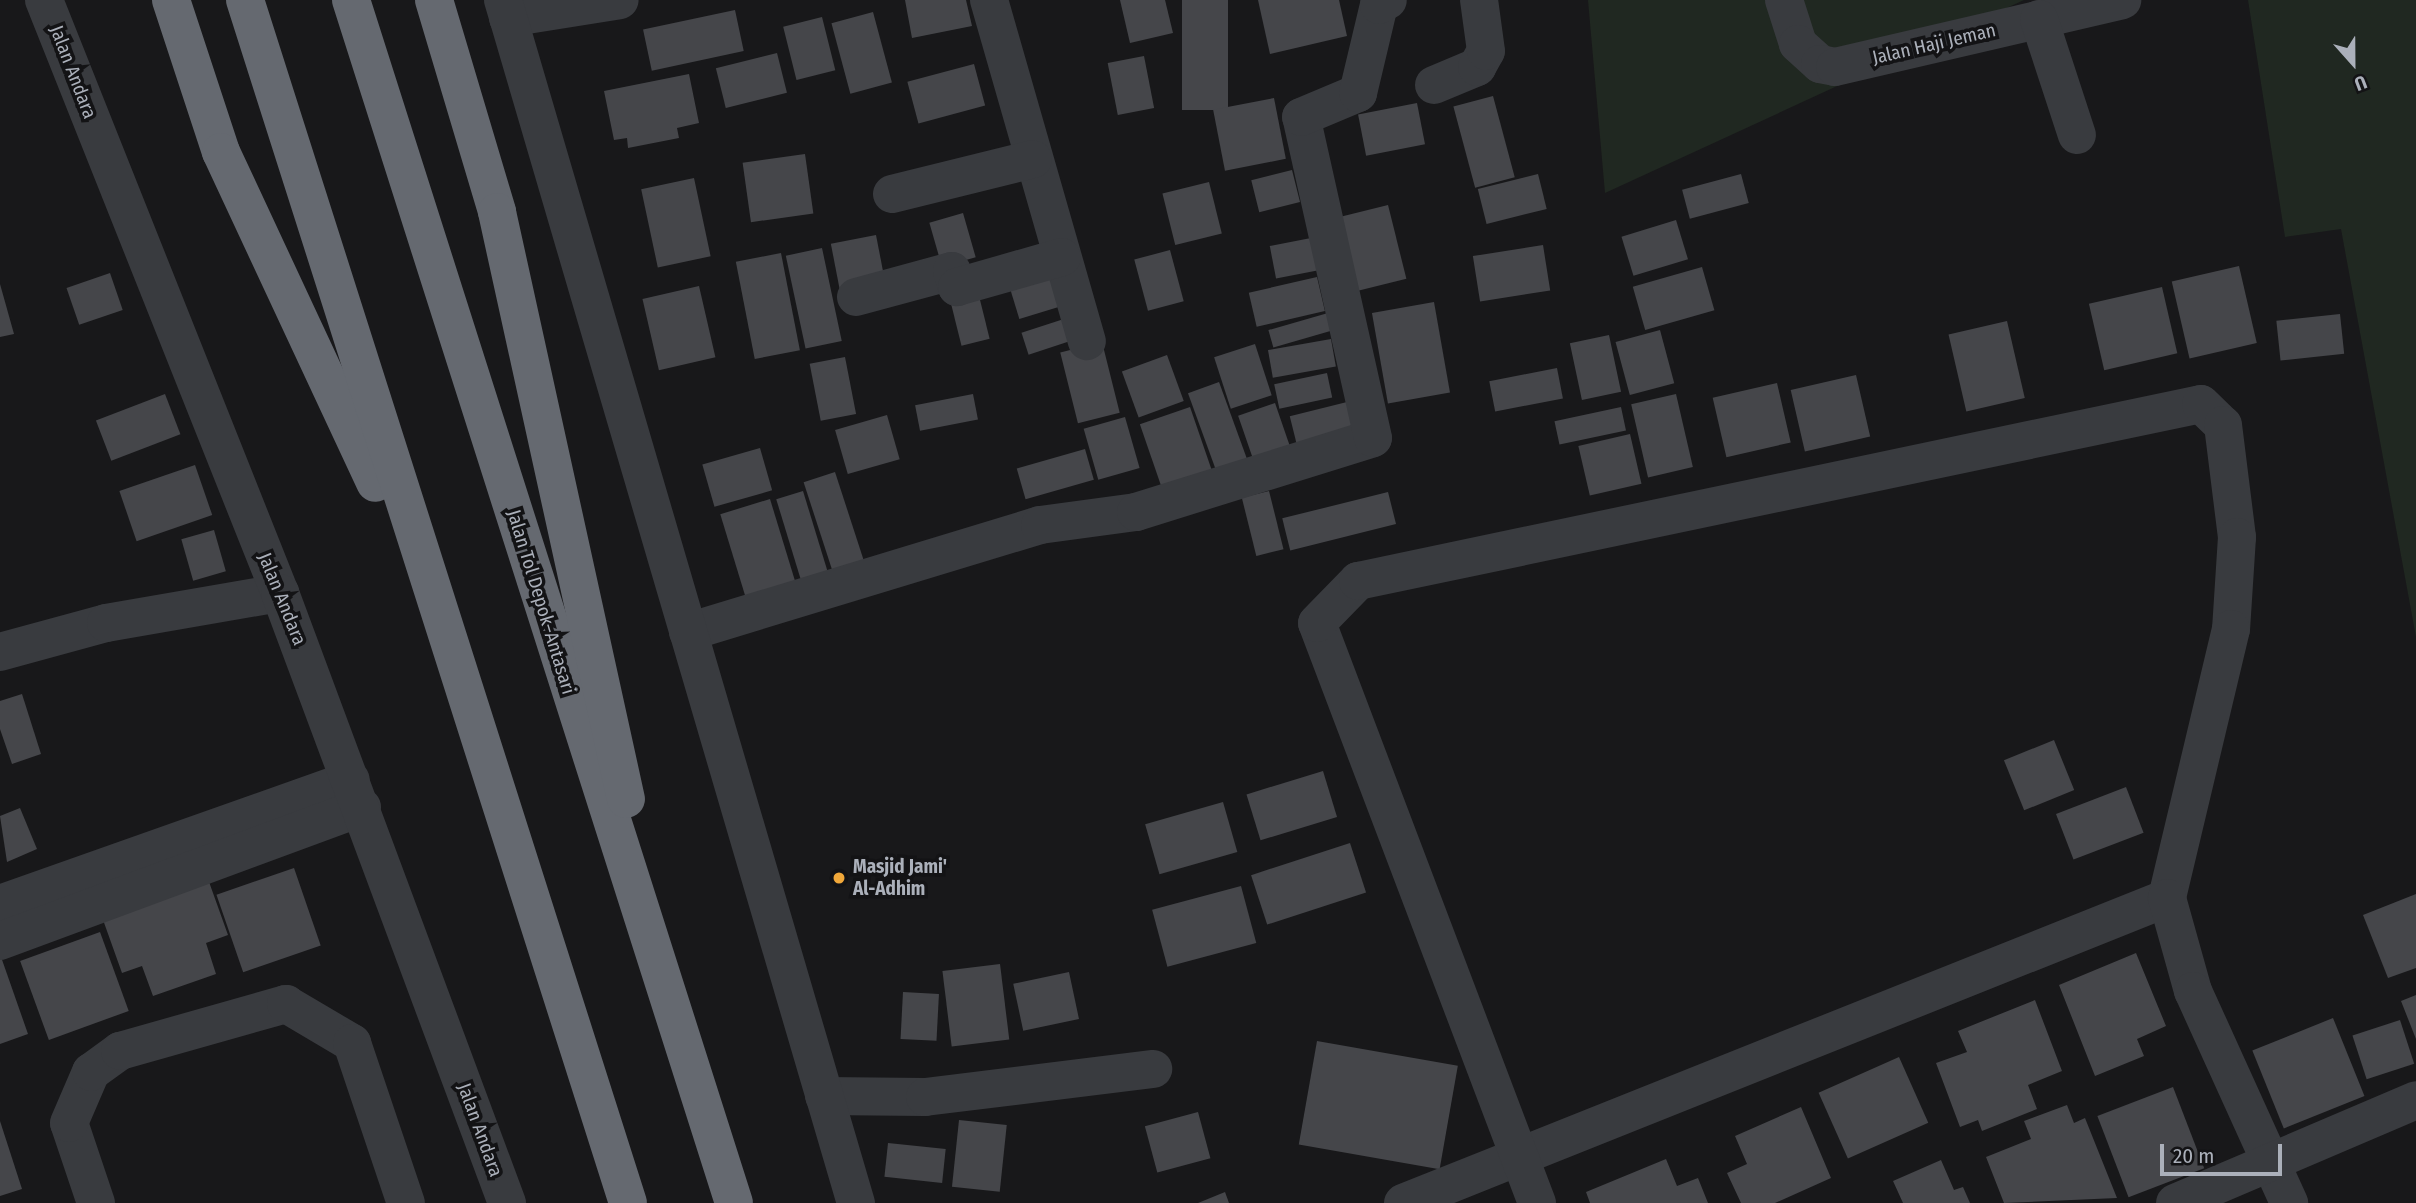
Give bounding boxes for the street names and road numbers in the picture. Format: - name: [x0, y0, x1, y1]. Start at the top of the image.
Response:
- street label: Jalan Haji Jeman: [1870, 19, 1998, 69]
- street label: Jalan Andara: [45, 22, 101, 122]
- street label: Jalan Tol Depok–Antasari: [502, 507, 580, 697]
- street label: Jalan Andara: [253, 549, 311, 649]
- street label: Jalan Andara: [453, 1080, 507, 1180]

